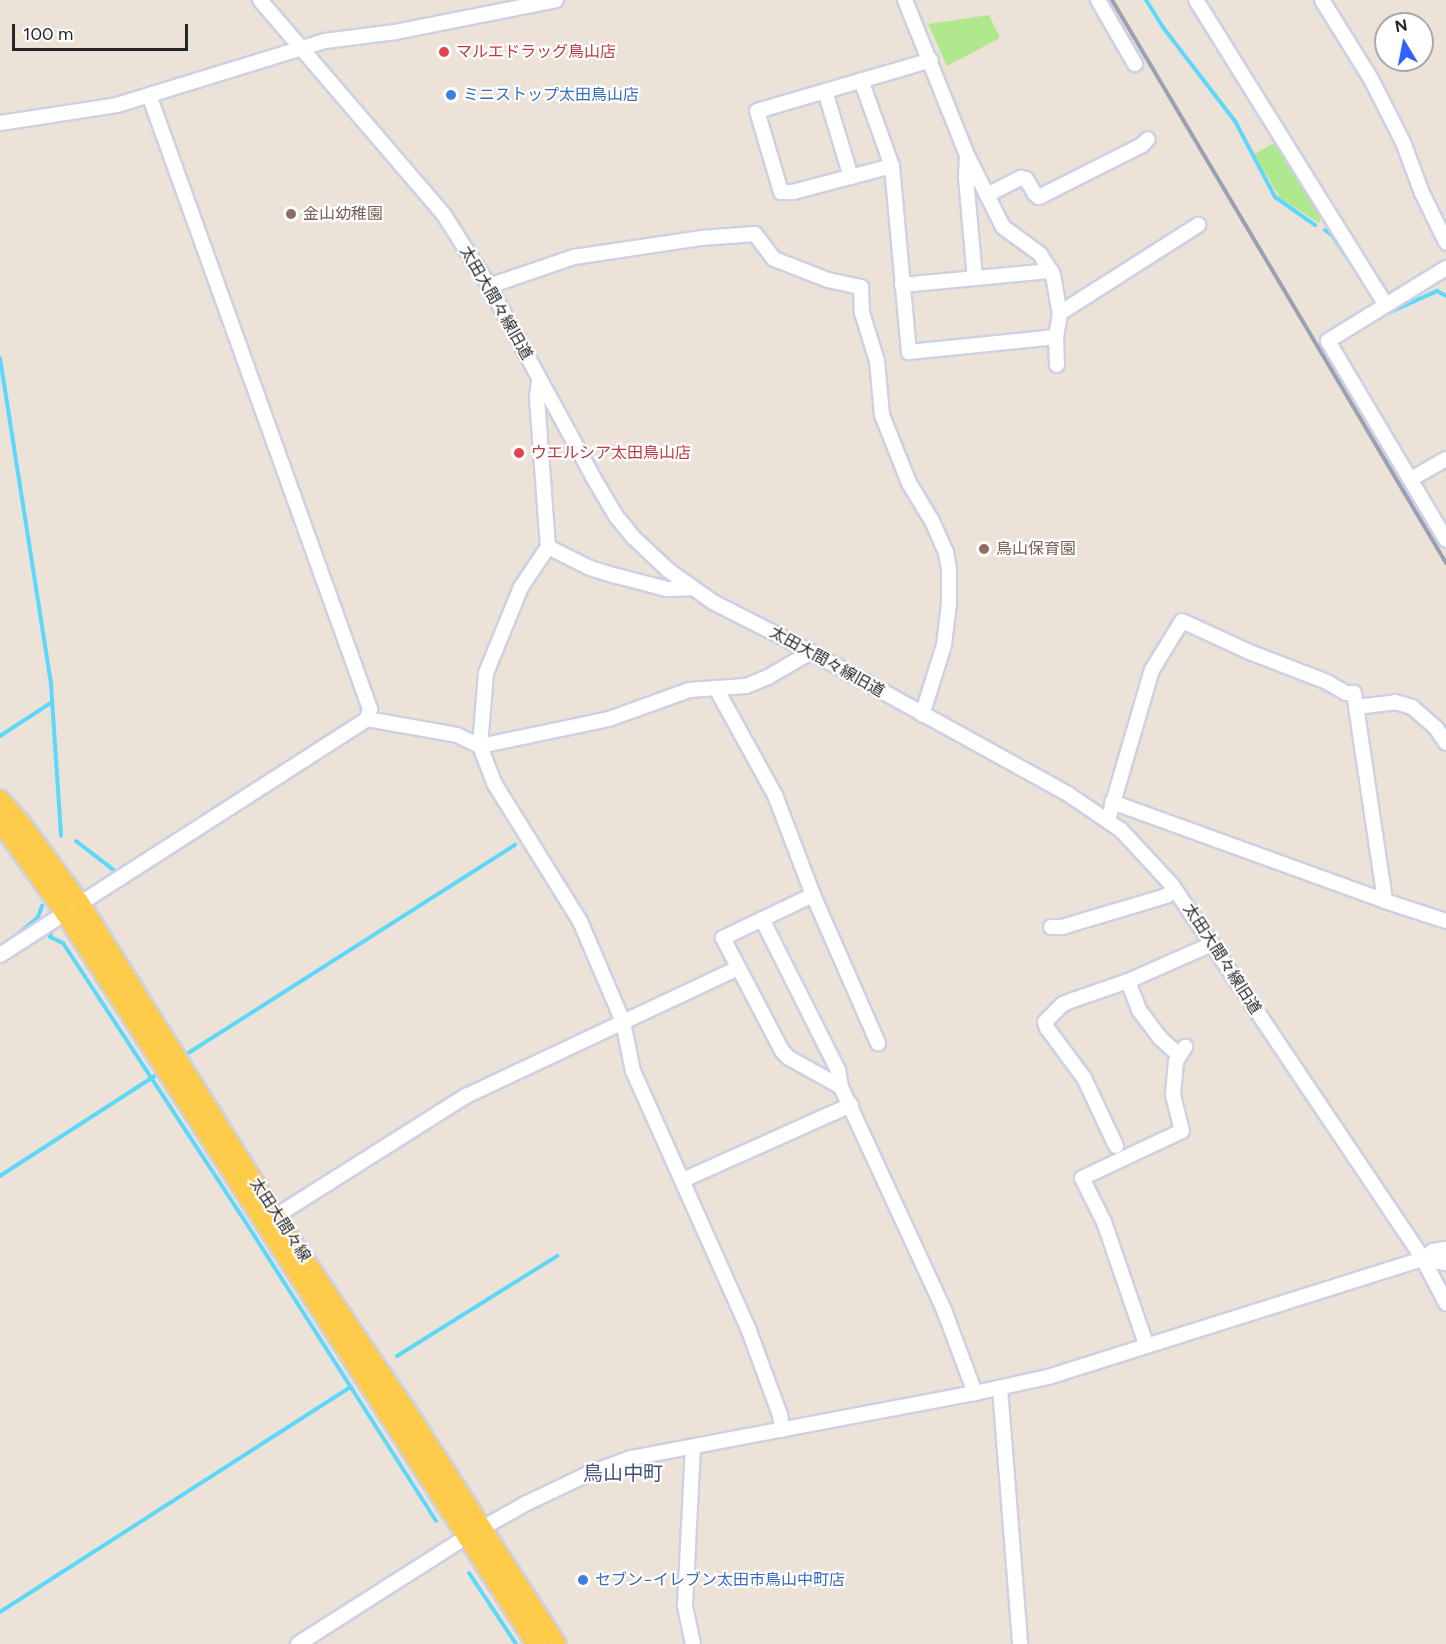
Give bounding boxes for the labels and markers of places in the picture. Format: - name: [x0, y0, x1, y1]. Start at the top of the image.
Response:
- place label: マルエドラッグ鳥山店: [456, 42, 616, 62]
- marker: マルエドラッグ鳥山店: [437, 45, 451, 59]
- place label: ミニストップ太田鳥山店: [463, 85, 639, 105]
- marker: ミニストップ太田鳥山店: [444, 88, 458, 102]
- place label: 金山幼稚園: [303, 204, 383, 224]
- marker: 金山幼稚園: [284, 207, 298, 221]
- place label: ウエルシア太田鳥山店: [531, 443, 691, 463]
- marker: ウエルシア太田鳥山店: [512, 446, 526, 460]
- place label: 鳥山保育園: [996, 539, 1076, 559]
- marker: 鳥山保育園: [977, 542, 991, 556]
- place label: セブン−イレブン太田市鳥山中町店: [595, 1570, 845, 1590]
- marker: セブン−イレブン太田市鳥山中町店: [576, 1573, 590, 1587]

